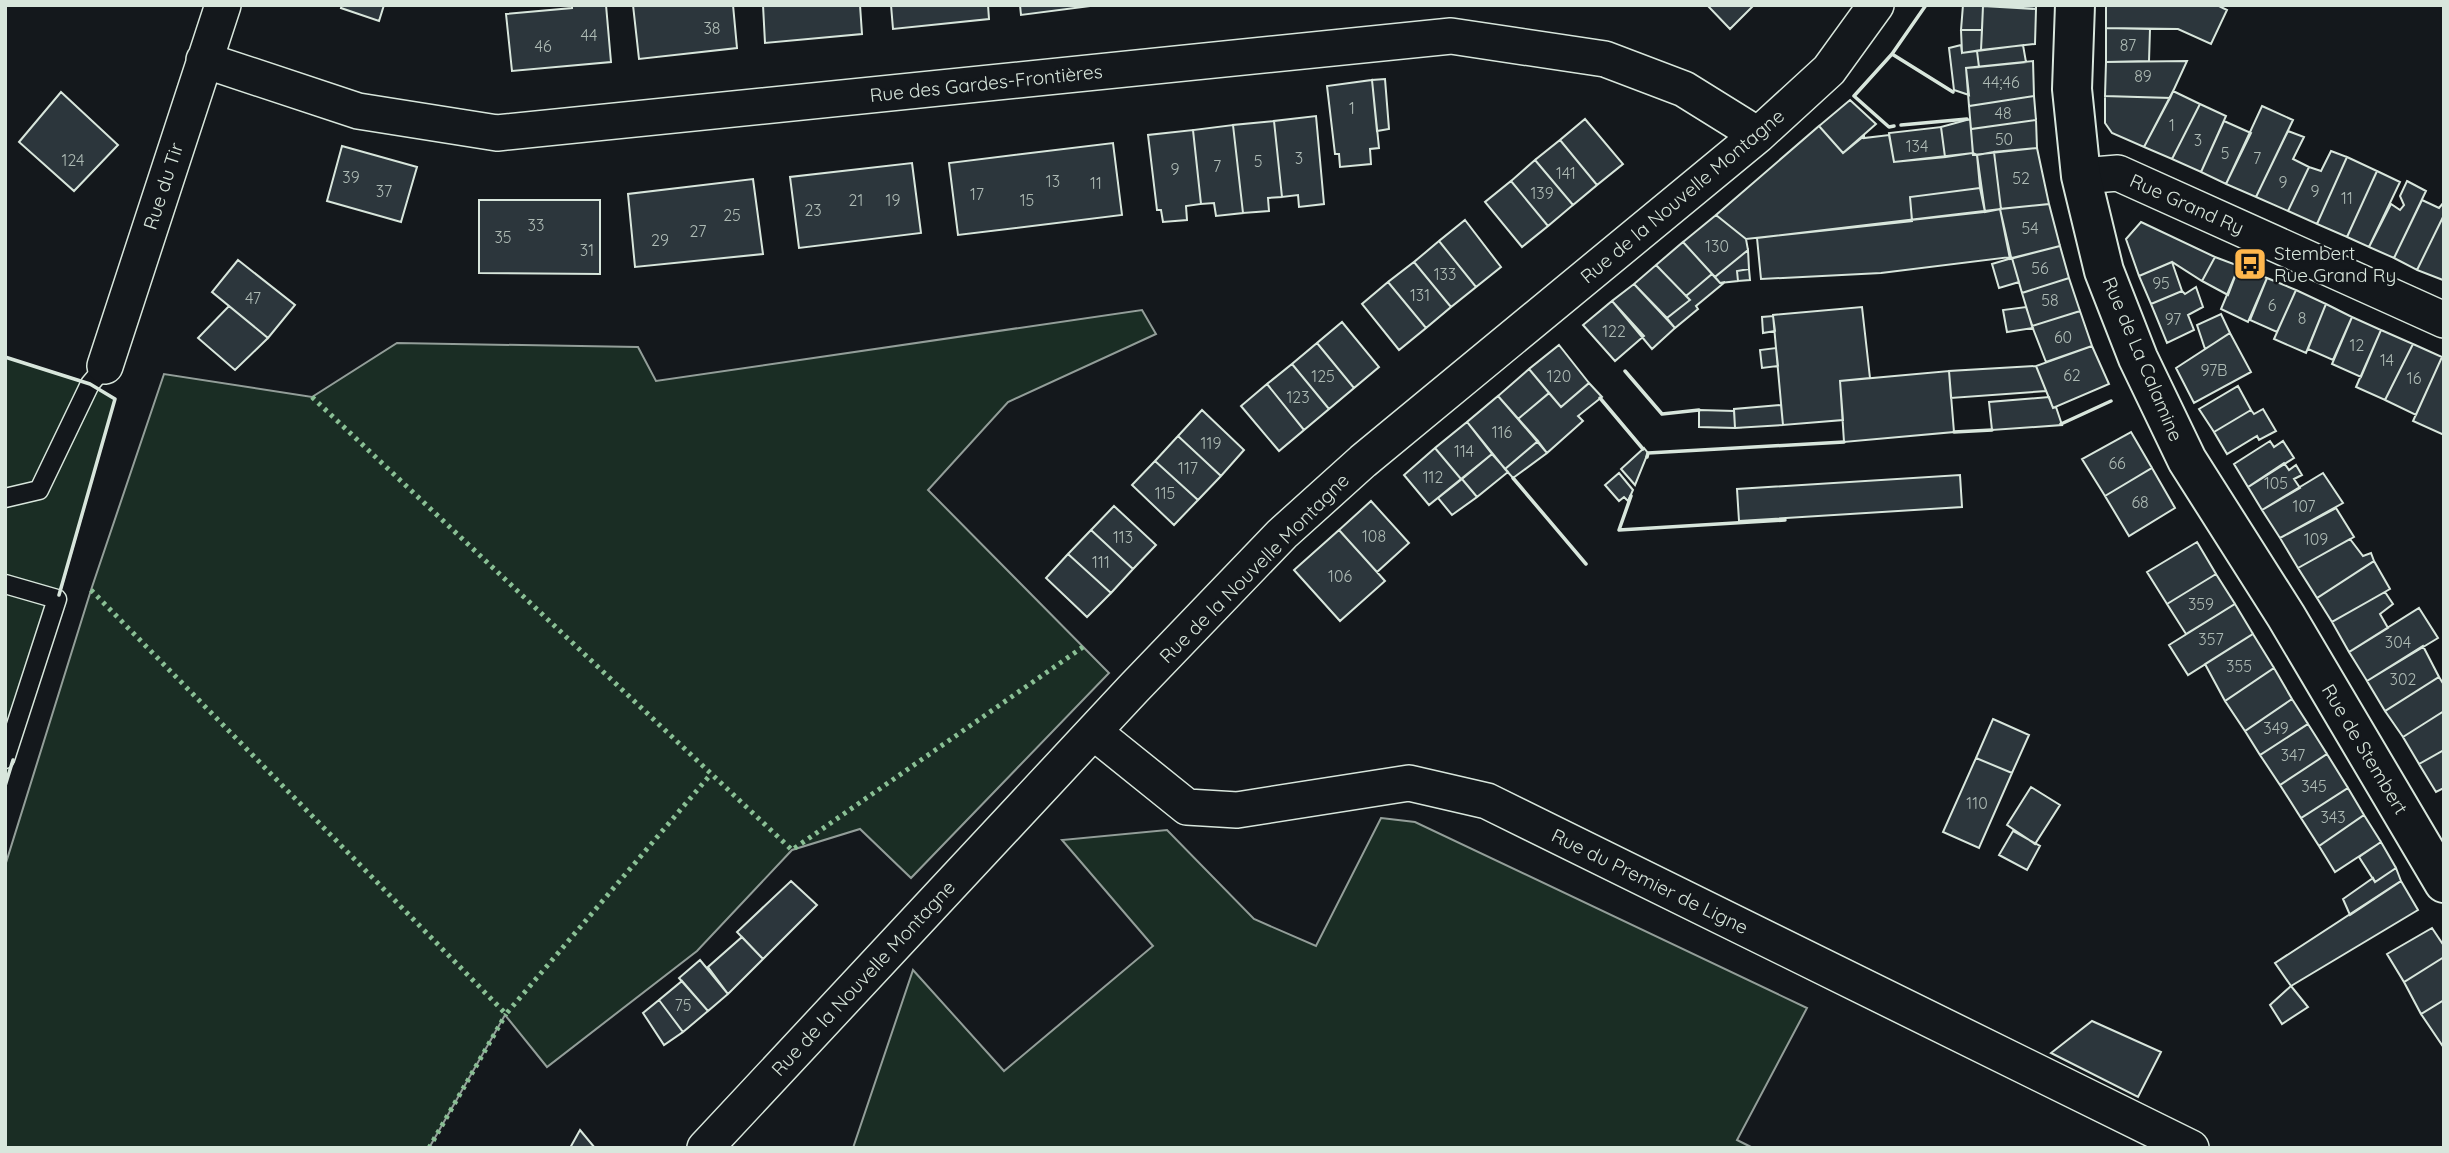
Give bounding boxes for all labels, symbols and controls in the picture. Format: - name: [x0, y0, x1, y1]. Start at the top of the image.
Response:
- house number: 38: [703, 18, 721, 38]
- house number: 44: [581, 25, 597, 45]
- house number: 87: [2120, 35, 2136, 55]
- house number: 46: [534, 36, 552, 56]
- street label: Rue des Gardes-Frontières: [868, 59, 1104, 107]
- house number: 89: [2134, 66, 2152, 86]
- house number: 44;46: [1982, 72, 2020, 92]
- house number: 1: [1349, 98, 1355, 118]
- house number: 48: [1994, 103, 2012, 123]
- street label: Rue de la Nouvelle Montagne: [1575, 104, 1789, 288]
- house number: 1: [2169, 115, 2175, 135]
- house number: 50: [1995, 129, 2013, 149]
- house number: 3: [2194, 130, 2202, 150]
- house number: 134: [1906, 136, 1928, 156]
- street label: Rue du Tir: [138, 139, 189, 232]
- house number: 5: [2221, 143, 2229, 163]
- house number: 3: [1295, 148, 1303, 168]
- house number: 7: [2253, 148, 2261, 168]
- house number: 124: [62, 150, 84, 170]
- house number: 5: [1254, 151, 1262, 171]
- house number: 7: [1213, 156, 1221, 176]
- house number: 9: [1171, 159, 1180, 179]
- house number: 141: [1556, 163, 1576, 183]
- house number: 39: [342, 167, 360, 187]
- house number: 52: [2012, 168, 2030, 188]
- street label: Rue Grand Ry: [2126, 168, 2248, 240]
- house number: 13: [1046, 171, 1060, 191]
- house number: 9: [2279, 172, 2288, 192]
- house number: 11: [1090, 173, 1102, 193]
- house number: 37: [376, 181, 392, 201]
- house number: 9: [2311, 181, 2320, 201]
- house number: 139: [1530, 183, 1554, 203]
- house number: 17: [970, 184, 984, 204]
- house number: 11: [2341, 188, 2353, 208]
- house number: 21: [849, 190, 863, 210]
- house number: 19: [886, 190, 900, 210]
- house number: 15: [1020, 190, 1034, 210]
- house number: 23: [804, 200, 822, 220]
- house number: 25: [723, 205, 741, 225]
- house number: 33: [528, 215, 544, 235]
- house number: 54: [2021, 218, 2039, 238]
- house number: 27: [690, 221, 706, 241]
- house number: 35: [494, 227, 512, 247]
- house number: 29: [651, 230, 669, 250]
- house number: 130: [1705, 236, 1729, 256]
- house number: 31: [580, 240, 594, 260]
- place label: Stembert Rue Grand Ry: [2274, 241, 2396, 287]
- bus stop icon: Stembert Rue Grand Ry: [2231, 245, 2269, 283]
- house number: 56: [2031, 258, 2049, 278]
- house number: 133: [1434, 264, 1456, 284]
- street label: Rue de La Calamine: [2097, 273, 2189, 445]
- house number: 95: [2152, 273, 2170, 293]
- house number: 131: [1410, 285, 1430, 305]
- house number: 47: [245, 288, 261, 308]
- house number: 58: [2041, 290, 2059, 310]
- house number: 6: [2268, 295, 2277, 315]
- house number: 8: [2298, 308, 2306, 328]
- house number: 97: [2165, 309, 2181, 329]
- house number: 122: [1602, 321, 1626, 341]
- house number: 60: [2054, 327, 2072, 347]
- house number: 12: [2350, 335, 2365, 355]
- house number: 14: [2380, 350, 2394, 370]
- house number: 97B: [2200, 360, 2228, 380]
- house number: 62: [2063, 365, 2081, 385]
- house number: 125: [1311, 366, 1335, 386]
- house number: 120: [1547, 366, 1571, 386]
- house number: 16: [2407, 368, 2422, 388]
- house number: 123: [1286, 387, 1310, 407]
- house number: 116: [1492, 422, 1513, 442]
- house number: 119: [1201, 433, 1221, 453]
- house number: 114: [1454, 441, 1474, 461]
- house number: 66: [2108, 453, 2126, 473]
- house number: 117: [1178, 458, 1198, 478]
- house number: 112: [1423, 467, 1443, 487]
- street label: Rue de la Nouvelle Montagne: [1154, 468, 1354, 668]
- house number: 105: [2264, 473, 2288, 493]
- house number: 115: [1155, 483, 1175, 503]
- house number: 68: [2131, 492, 2149, 512]
- house number: 107: [2293, 496, 2315, 516]
- house number: 108: [1362, 526, 1386, 546]
- house number: 113: [1113, 527, 1133, 547]
- house number: 109: [2304, 529, 2328, 549]
- house number: 111: [1092, 552, 1110, 572]
- house number: 106: [1328, 566, 1352, 586]
- house number: 359: [2188, 594, 2214, 614]
- house number: 357: [2198, 629, 2224, 649]
- house number: 304: [2385, 632, 2411, 652]
- house number: 355: [2226, 656, 2252, 676]
- house number: 302: [2390, 669, 2417, 689]
- street label: Rue de Stembert: [2317, 679, 2413, 819]
- house number: 349: [2263, 718, 2289, 738]
- house number: 347: [2281, 745, 2305, 765]
- house number: 345: [2301, 776, 2327, 796]
- house number: 110: [1966, 793, 1988, 813]
- house number: 343: [2320, 807, 2346, 827]
- street label: Rue du Premier de Ligne: [1548, 823, 1752, 939]
- street label: Rue de la Nouvelle Montagne: [766, 875, 960, 1081]
- house number: 75: [675, 995, 691, 1015]

